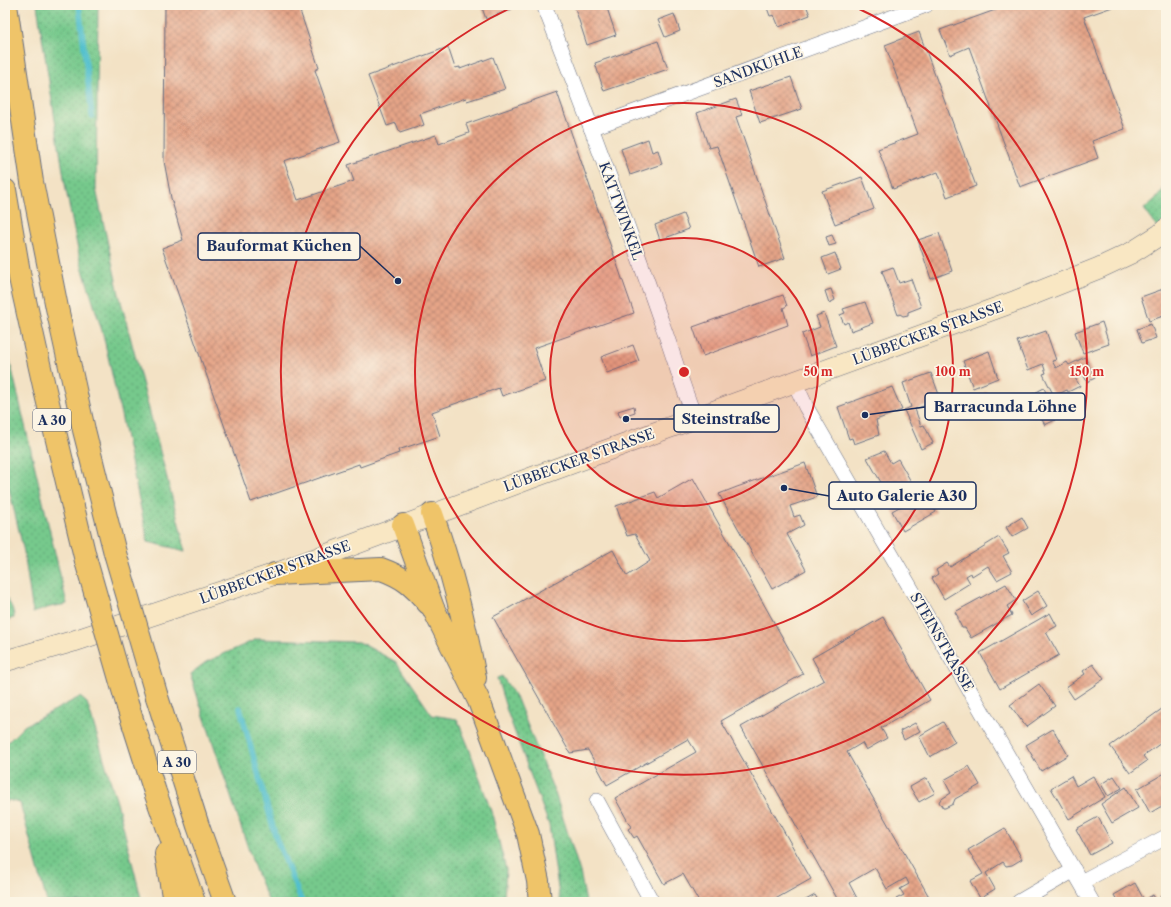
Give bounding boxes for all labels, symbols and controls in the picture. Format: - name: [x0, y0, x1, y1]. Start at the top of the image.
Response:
- street label: SANDKUHLE: [711, 43, 805, 91]
- street label: KATTWINKEL: [595, 159, 647, 263]
- callout: Bauformat Küchen: [198, 233, 360, 260]
- text: Bauformat Küchen: [206, 236, 353, 255]
- street label: LÜBBECKER STRASSE: [850, 297, 1006, 369]
- text: 50 m: [803, 364, 833, 379]
- text: 100 m: [935, 364, 971, 379]
- text: 150 m: [1070, 364, 1104, 379]
- centre of rings: [677, 365, 691, 379]
- callout: Barracunda Löhne: [925, 393, 1085, 420]
- text: Barracunda Löhne: [933, 397, 1077, 416]
- callout: Steinstraße: [674, 405, 779, 432]
- road number: A 30: [33, 409, 71, 431]
- text: Steinstraße: [681, 409, 771, 428]
- street label: LÜBBECKER STRASSE: [501, 424, 657, 496]
- callout: Auto Galerie A30: [829, 482, 976, 509]
- text: Auto Galerie A30: [836, 486, 967, 505]
- street label: LÜBBECKER STRASSE: [197, 536, 353, 608]
- street label: STEINSTRASSE: [906, 589, 978, 695]
- road number: A 30: [158, 751, 196, 773]

